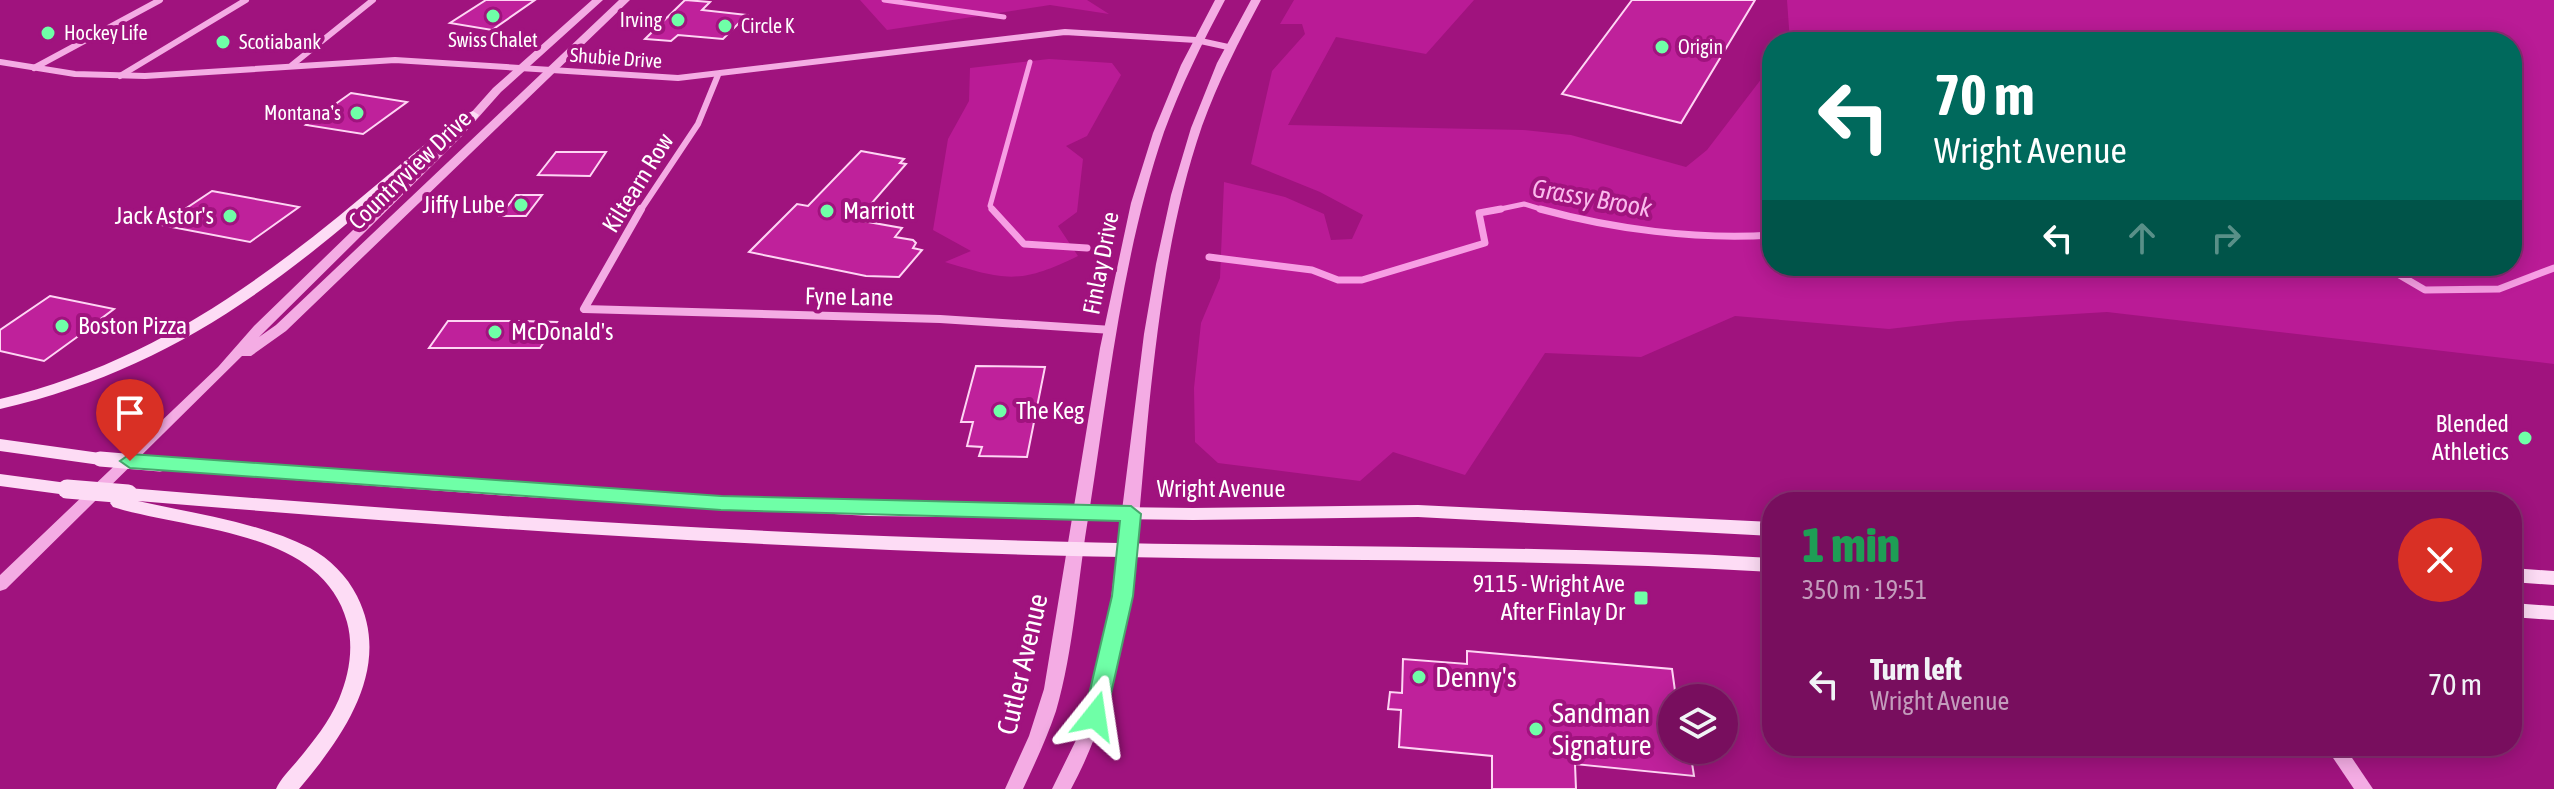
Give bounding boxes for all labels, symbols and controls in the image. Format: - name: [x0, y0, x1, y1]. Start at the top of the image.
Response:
- marker: Swiss Chalet: [484, 7, 502, 25]
- place label: Irving: [620, 8, 662, 31]
- marker: Irving: [669, 11, 687, 29]
- place label: Circle K: [741, 14, 795, 37]
- marker: Circle K: [716, 17, 734, 35]
- place label: Hockey Life: [64, 21, 148, 44]
- marker: Hockey Life: [39, 24, 57, 42]
- place label: Swiss Chalet: [448, 28, 538, 51]
- place label: Scotiabank: [239, 30, 321, 53]
- marker: Scotiabank: [214, 33, 232, 51]
- place label: Origin: [1678, 35, 1723, 58]
- marker: Origin: [1653, 38, 1671, 56]
- street label: Shubie Drive: [569, 43, 663, 72]
- text: 70 m: [1934, 63, 2035, 127]
- icon: left: [1802, 64, 1906, 168]
- place label: Montana's: [264, 101, 341, 124]
- marker: Montana's: [348, 104, 366, 122]
- street label: Countryview Drive: [343, 105, 476, 235]
- street label: Kiltearn Row: [597, 128, 679, 237]
- text: Wright Avenue: [1934, 129, 2127, 171]
- water label: Grassy Brook: [1530, 173, 1654, 223]
- place label: Jiffy Lube: [422, 191, 505, 218]
- marker: Jiffy Lube: [512, 196, 530, 214]
- place label: Marriott: [843, 197, 915, 224]
- place label: Jack Astor's: [115, 202, 214, 229]
- marker: Marriott: [818, 202, 836, 220]
- marker: Jack Astor's: [221, 207, 239, 225]
- street label: Finlay Drive: [1077, 209, 1124, 317]
- icon: left: [2036, 216, 2080, 260]
- icon: ahead: [2120, 216, 2164, 260]
- icon: right: [2204, 216, 2248, 260]
- street label: Fyne Lane: [805, 282, 893, 311]
- place label: Boston Pizza: [78, 312, 187, 339]
- marker: Boston Pizza: [53, 317, 71, 335]
- place label: McDonald's: [511, 318, 613, 345]
- marker: McDonald's: [486, 323, 504, 341]
- pin: [96, 379, 164, 461]
- icon: arrive: [108, 391, 152, 435]
- place label: The Keg: [1016, 397, 1085, 424]
- marker: The Keg: [991, 402, 1009, 420]
- place label: Blended Athletics: [2432, 410, 2509, 465]
- marker: Blended Athletics: [2516, 429, 2534, 447]
- street label: Wright Avenue: [1157, 475, 1285, 502]
- text: 1 min: [1802, 517, 1900, 572]
- button: close: [2398, 518, 2482, 602]
- place label: 9115 - Wright Ave After Finlay Dr: [1473, 570, 1626, 625]
- text: 350 m · 19:51: [1802, 575, 1927, 605]
- marker: 9115 - Wright Ave After Finlay Dr: [1632, 589, 1650, 607]
- street label: Cutler Avenue: [990, 590, 1054, 738]
- text: Turn left: [1870, 652, 1962, 686]
- place label: Denny's: [1435, 661, 1517, 693]
- icon: left: [1802, 662, 1846, 706]
- text: 70 m: [2428, 667, 2482, 701]
- marker: Denny's: [1410, 668, 1428, 686]
- position arrow: [1053, 674, 1137, 758]
- map controls: [1658, 684, 1738, 764]
- button: layers: [1658, 684, 1738, 764]
- text: Wright Avenue: [1870, 686, 2009, 716]
- place label: Sandman Signature: [1552, 697, 1651, 761]
- marker: Sandman Signature: [1527, 720, 1545, 738]

